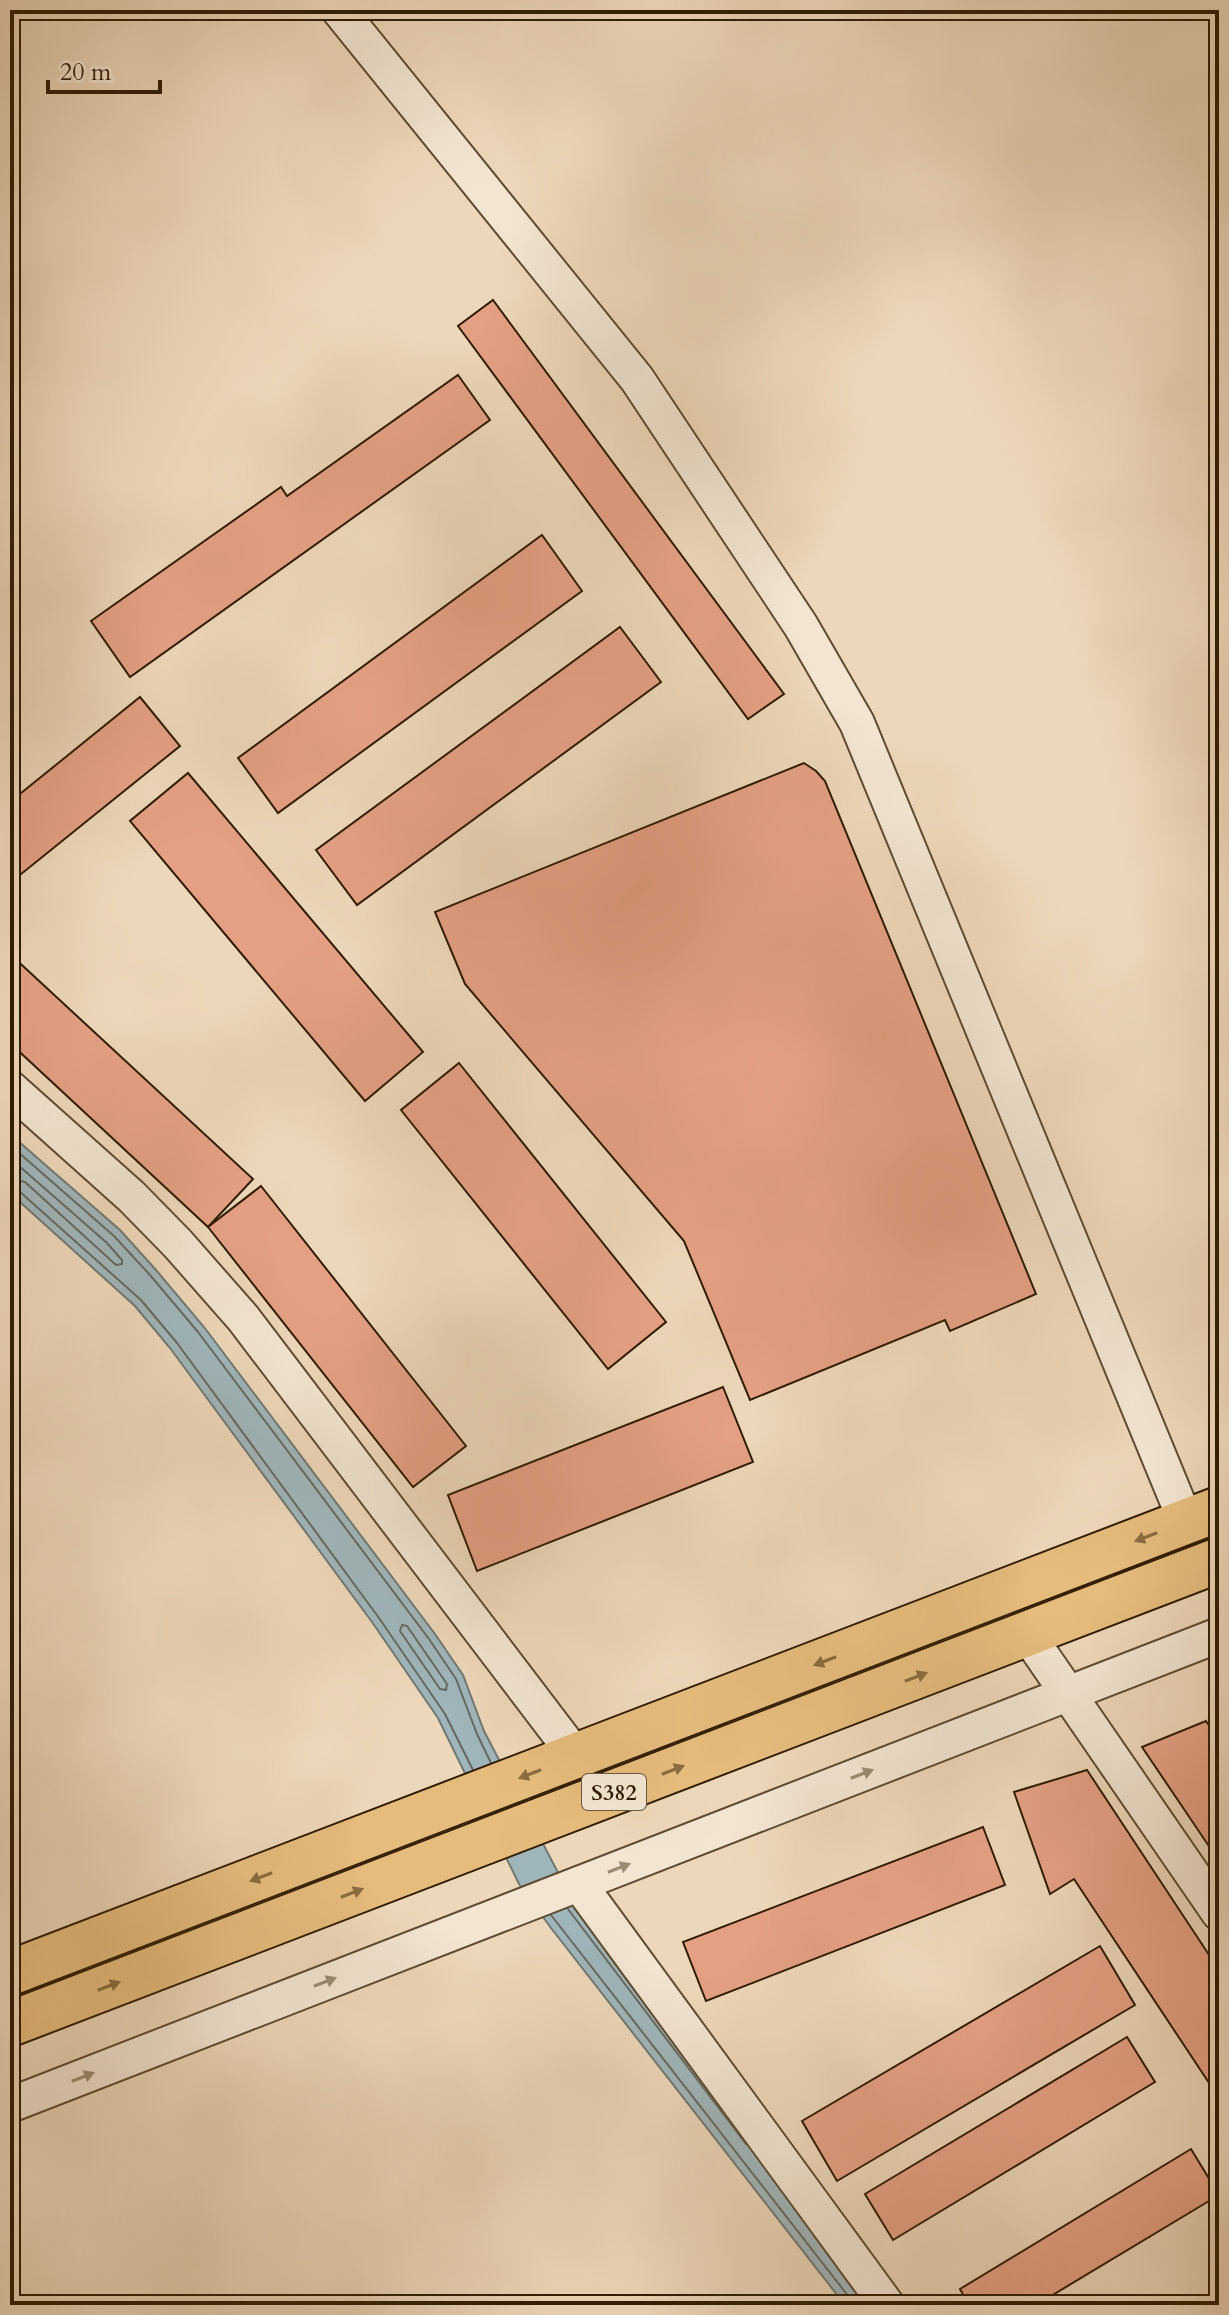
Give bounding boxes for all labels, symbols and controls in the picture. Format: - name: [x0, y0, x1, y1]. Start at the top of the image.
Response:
- scale bar: [48, 44, 160, 94]
- text: 20 m: [60, 56, 112, 89]
- one-way arrow: [1134, 1531, 1158, 1544]
- one-way arrow: [813, 1655, 837, 1668]
- one-way arrow: [904, 1670, 928, 1683]
- one-way arrow: [661, 1763, 685, 1776]
- one-way arrow: [850, 1767, 874, 1780]
- one-way arrow: [518, 1768, 542, 1781]
- road number: S382: [582, 1774, 646, 1810]
- one-way arrow: [608, 1861, 632, 1874]
- one-way arrow: [249, 1871, 273, 1884]
- one-way arrow: [340, 1886, 364, 1899]
- one-way arrow: [313, 1975, 337, 1988]
- one-way arrow: [97, 1979, 121, 1992]
- one-way arrow: [71, 2070, 95, 2083]

